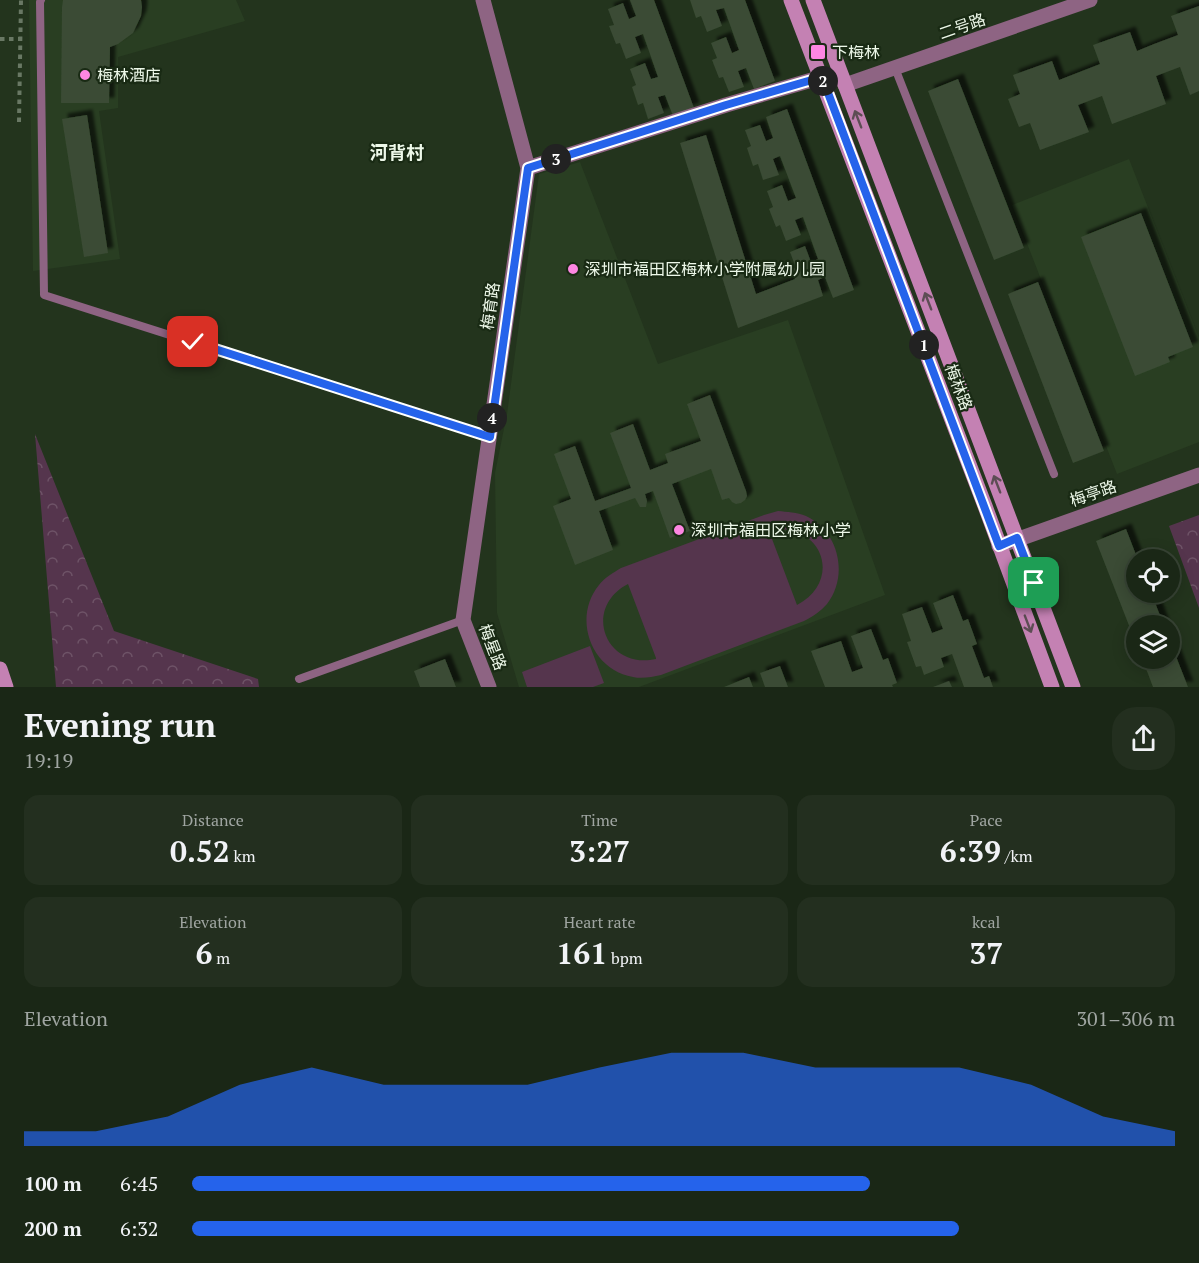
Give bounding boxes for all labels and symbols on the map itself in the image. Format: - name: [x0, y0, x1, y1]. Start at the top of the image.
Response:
- street label: 二号路: [936, 8, 988, 44]
- place label: 下梅林: [832, 41, 880, 63]
- marker: 下梅林: [809, 43, 827, 61]
- place label: 梅林酒店: [97, 64, 161, 86]
- pin: 2: [808, 66, 838, 96]
- marker: 梅林酒店: [78, 68, 92, 82]
- one-way arrow: [852, 110, 863, 129]
- district label: 河背村: [370, 140, 424, 164]
- pin: 3: [541, 144, 571, 174]
- place label: 深圳市福田区梅林小学附属幼儿园: [585, 258, 825, 280]
- marker: 深圳市福田区梅林小学附属幼儿园: [566, 262, 580, 276]
- street label: 梅育路: [476, 281, 504, 331]
- one-way arrow: [921, 293, 932, 311]
- pin: [167, 316, 218, 367]
- pin: 1: [909, 330, 939, 360]
- street label: 梅林路: [940, 361, 978, 413]
- pin: 4: [477, 403, 507, 433]
- one-way arrow: [991, 475, 1002, 493]
- street label: 梅亭路: [1067, 475, 1119, 511]
- place label: 深圳市福田区梅林小学: [691, 519, 851, 541]
- marker: 深圳市福田区梅林小学: [672, 523, 686, 537]
- pin: [1008, 557, 1059, 608]
- one-way arrow: [1023, 614, 1034, 633]
- street label: 梅星路: [474, 621, 512, 673]

